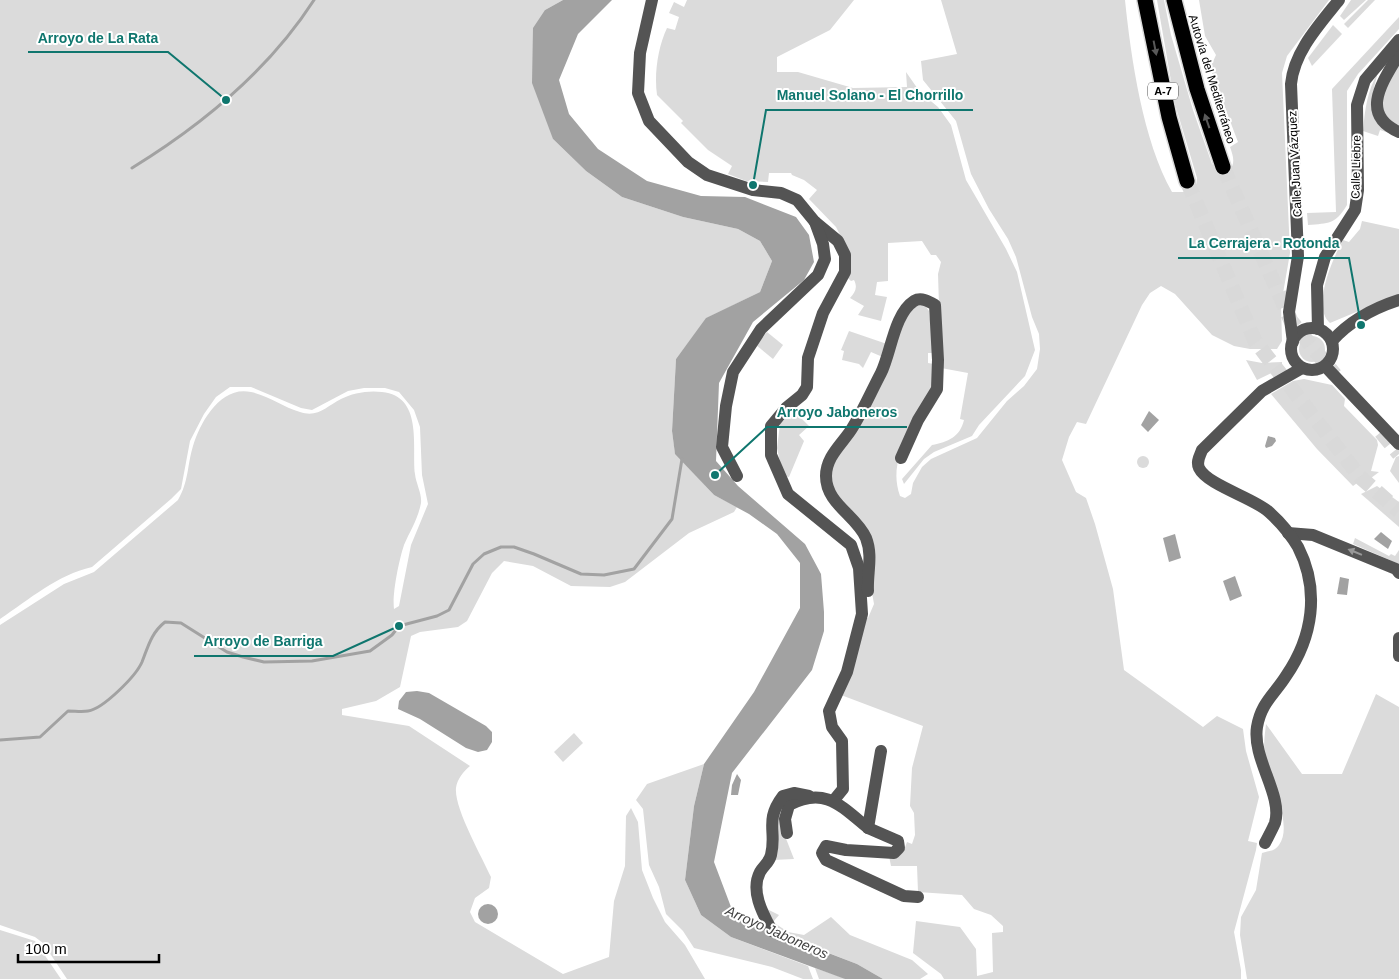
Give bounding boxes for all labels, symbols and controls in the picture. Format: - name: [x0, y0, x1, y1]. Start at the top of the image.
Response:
- street label: Autovía del Mediterráneo: [1186, 13, 1238, 145]
- callout: Arroyo de La Rata: [28, 23, 168, 52]
- text: Arroyo de La Rata: [38, 30, 159, 46]
- one-way arrow: [1151, 40, 1159, 56]
- callout: Manuel Solano - El Chorrillo: [766, 81, 973, 110]
- road number: A-7: [1148, 82, 1178, 100]
- text: Manuel Solano - El Chorrillo: [777, 87, 963, 103]
- street label: Calle Juan Vázquez: [1285, 110, 1305, 218]
- one-way arrow: [1203, 113, 1211, 128]
- street label: Calle Liebre: [1348, 135, 1364, 199]
- callout: La Cerrajera - Rotonda: [1178, 229, 1349, 258]
- text: La Cerrajera - Rotonda: [1189, 235, 1340, 251]
- callout: Arroyo Jaboneros: [767, 398, 907, 427]
- text: Arroyo Jaboneros: [777, 404, 898, 420]
- one-way arrow: [1347, 548, 1362, 556]
- callout: Arroyo de Barriga: [194, 627, 333, 656]
- text: Arroyo de Barriga: [203, 633, 323, 649]
- water label: Arroyo Jaboneros: [722, 902, 831, 962]
- scale bar: [18, 932, 159, 964]
- text: 100 m: [25, 940, 67, 957]

